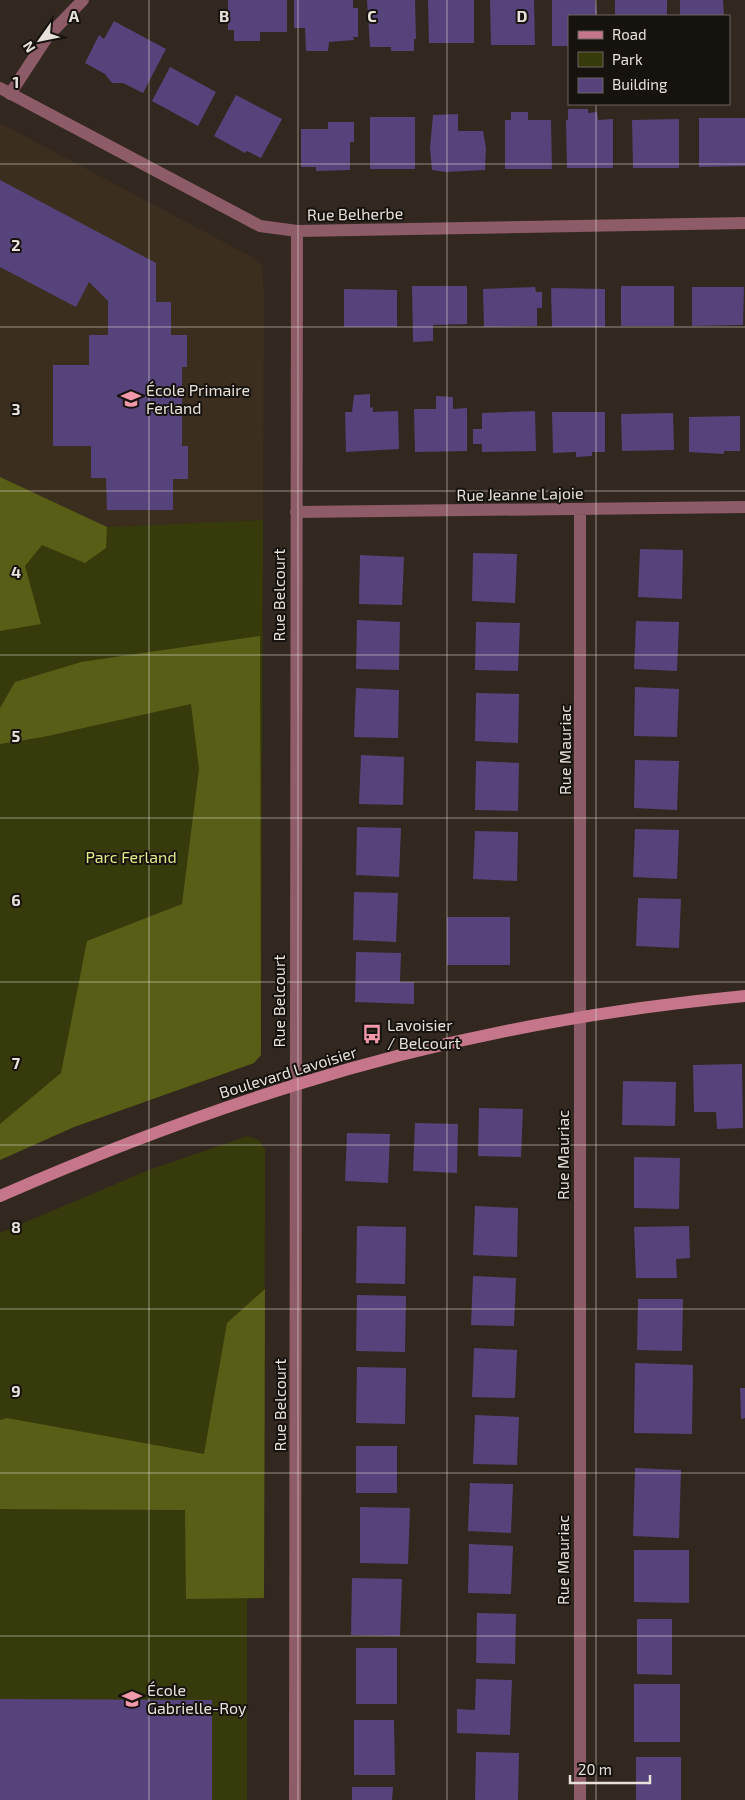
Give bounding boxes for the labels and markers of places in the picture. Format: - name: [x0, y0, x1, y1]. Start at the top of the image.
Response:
- place label: École Primaire Ferland: [146, 380, 250, 417]
- school or university icon: École Primaire Ferland: [120, 388, 142, 410]
- place label: Lavoisier / Belcourt: [387, 1015, 461, 1052]
- bus stop icon: Lavoisier / Belcourt: [361, 1023, 383, 1045]
- place label: École Gabrielle-Roy: [147, 1680, 247, 1717]
- school or university icon: École Gabrielle-Roy: [121, 1688, 143, 1710]

